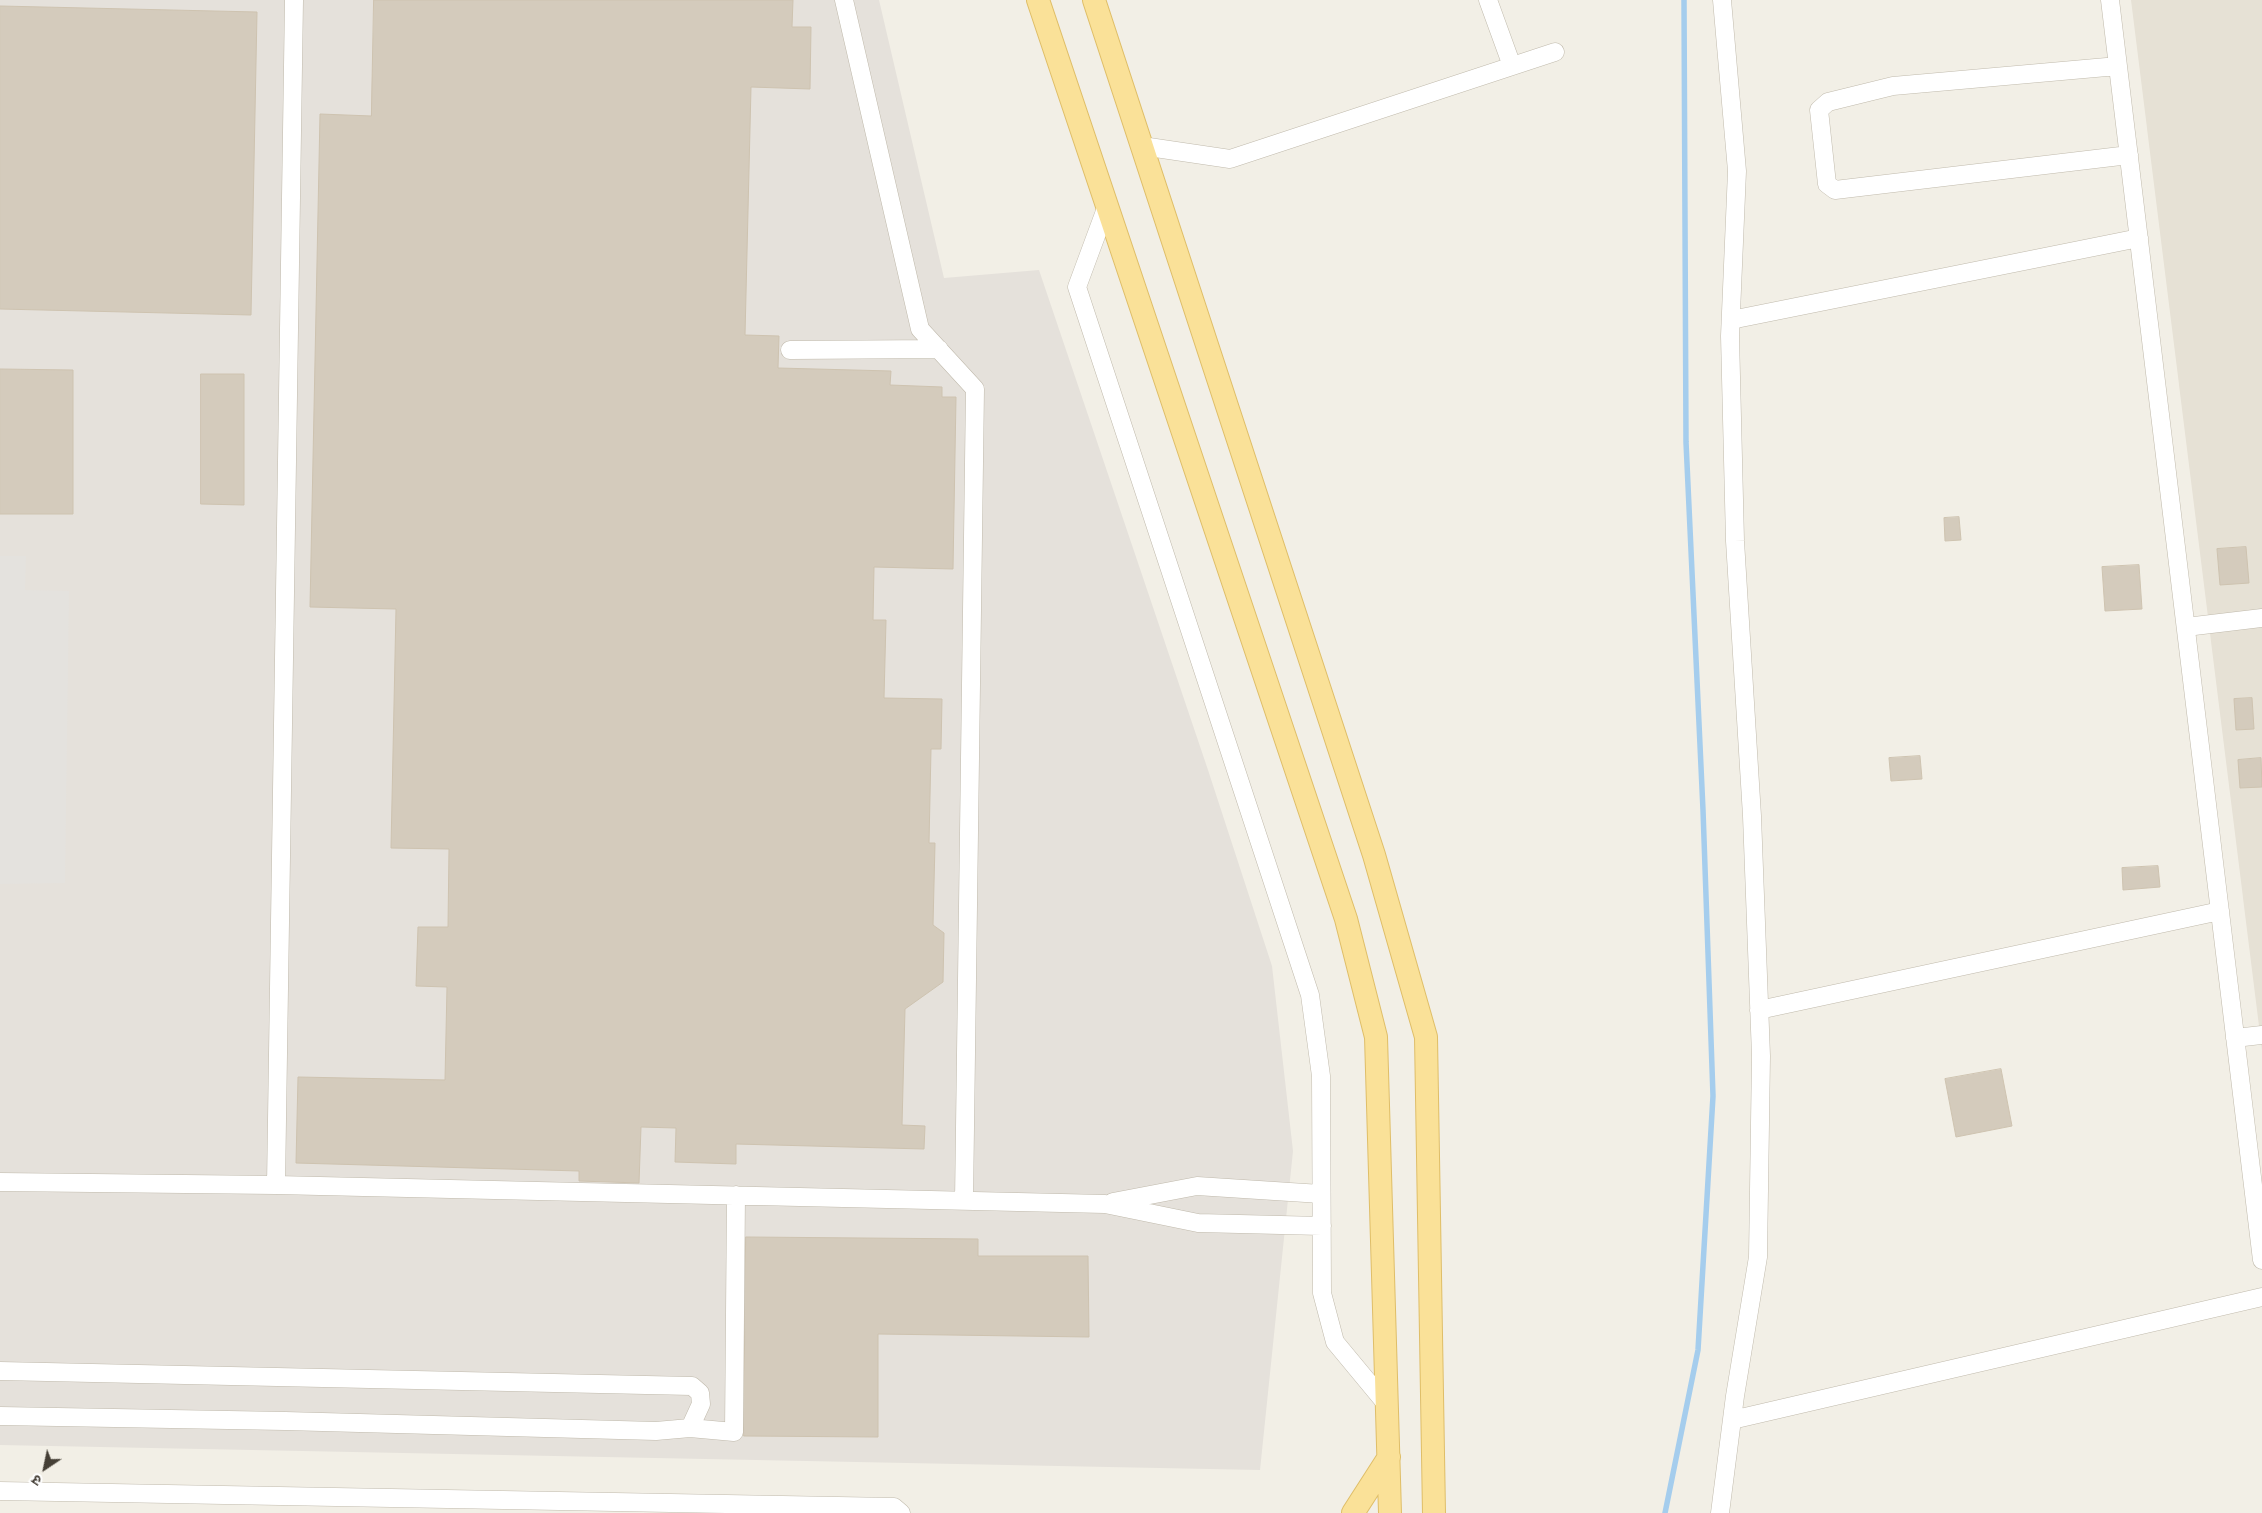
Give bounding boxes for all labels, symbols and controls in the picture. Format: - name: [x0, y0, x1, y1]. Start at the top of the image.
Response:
- north arrow: [20, 1443, 70, 1493]
- text: उ: [28, 1471, 45, 1490]

